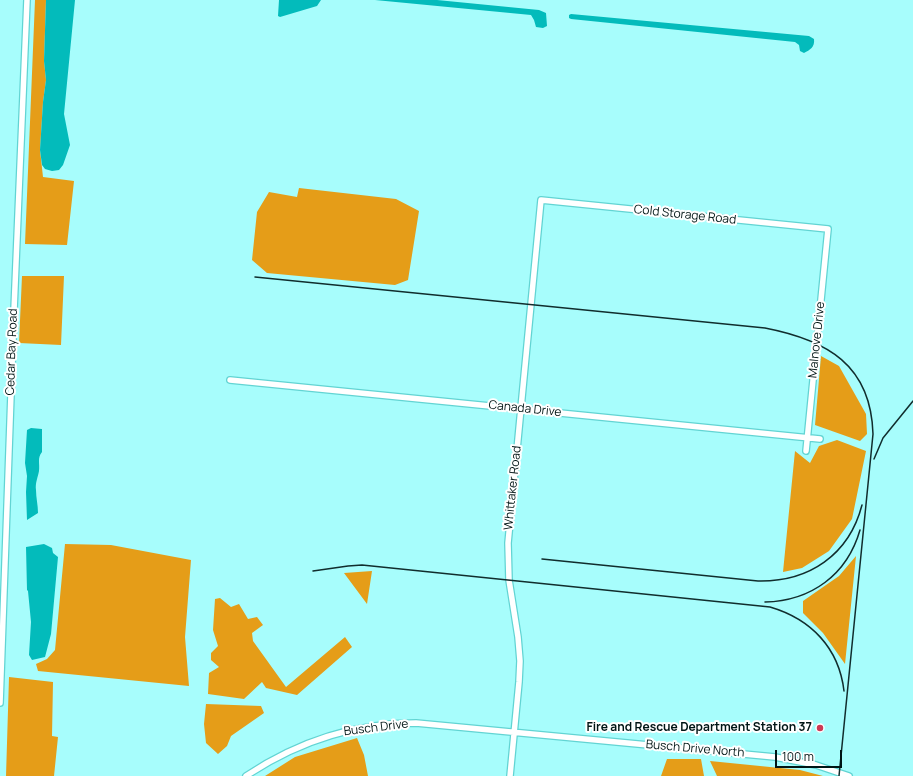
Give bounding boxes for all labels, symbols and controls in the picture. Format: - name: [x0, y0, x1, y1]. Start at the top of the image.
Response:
- street label: Cold Storage Road: [633, 202, 737, 228]
- street label: Malnove Drive: [806, 301, 828, 379]
- street label: Cedar Bay Road: [3, 308, 21, 396]
- street label: Canada Drive: [488, 398, 562, 420]
- street label: Whittaker Road: [501, 445, 525, 531]
- street label: Busch Drive: [343, 717, 409, 739]
- place label: Fire and Rescue Department Station 37: [586, 721, 812, 735]
- marker: Fire and Rescue Department Station 37: [815, 723, 825, 733]
- street label: Busch Drive North: [645, 738, 745, 760]
- scale bar: [777, 742, 844, 768]
- text: 100 m: [782, 748, 814, 765]

